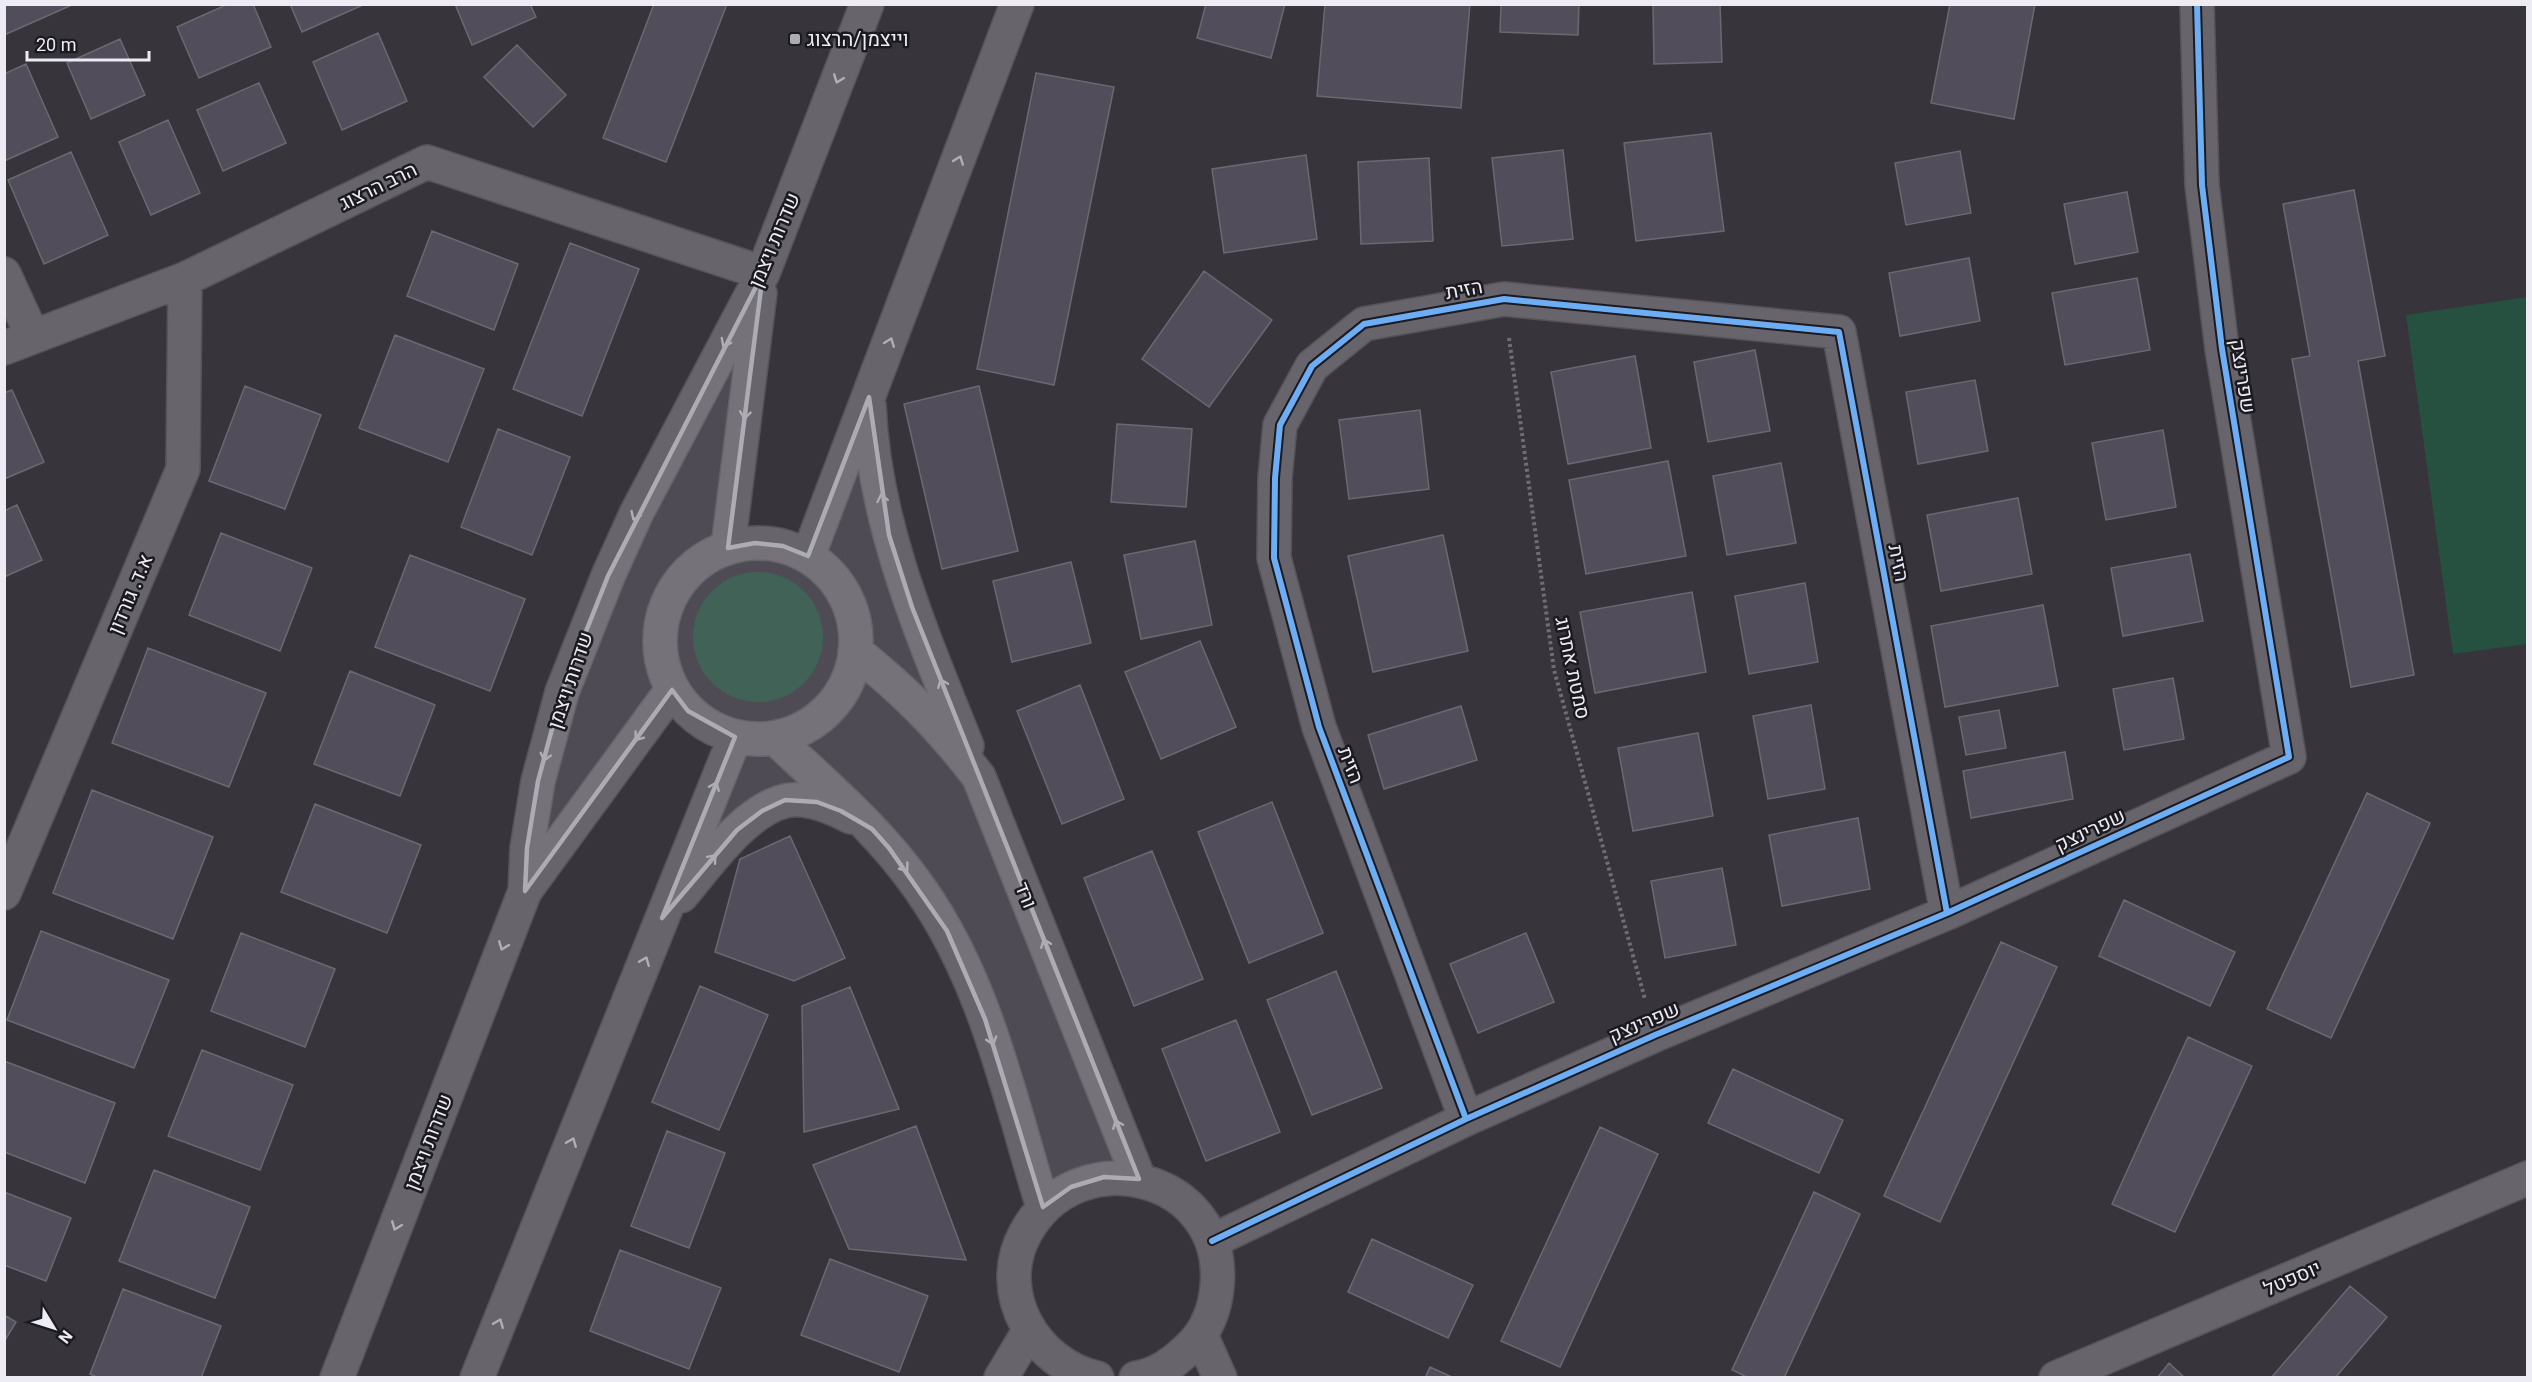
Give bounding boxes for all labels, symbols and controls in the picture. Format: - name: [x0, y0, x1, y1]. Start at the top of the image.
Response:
- scale bar: [27, 24, 148, 62]
- place label: וייצמן/הרצוג: [807, 27, 909, 51]
- marker: וייצמן/הרצוג: [788, 32, 802, 46]
- text: 20 m: [36, 34, 76, 55]
- one-way arrow: [833, 73, 846, 83]
- one-way arrow: [951, 155, 964, 166]
- street label: הרב הרצוג: [335, 157, 421, 215]
- street label: שדרות ויצמן: [743, 189, 805, 291]
- street label: הזית: [1444, 274, 1484, 304]
- one-way arrow: [721, 337, 732, 348]
- street label: שפרינצק: [2225, 337, 2261, 415]
- one-way arrow: [882, 338, 895, 348]
- one-way arrow: [739, 410, 752, 419]
- one-way arrow: [876, 494, 889, 504]
- one-way arrow: [631, 510, 643, 521]
- street label: הזית: [1884, 542, 1914, 584]
- street label: א.ד. גורדון: [102, 551, 158, 637]
- street label: סמטת אתרוג: [1550, 615, 1596, 721]
- street label: שדרות ויצמן: [542, 628, 598, 732]
- one-way arrow: [937, 679, 949, 690]
- one-way arrow: [634, 731, 645, 742]
- street label: הזית: [1333, 743, 1369, 787]
- one-way arrow: [539, 752, 552, 762]
- one-way arrow: [708, 781, 720, 792]
- street label: שפרינצק: [2051, 803, 2129, 857]
- one-way arrow: [706, 854, 717, 865]
- one-way arrow: [897, 862, 908, 873]
- street label: ורד: [1010, 878, 1042, 912]
- one-way arrow: [1040, 938, 1052, 949]
- one-way arrow: [498, 940, 511, 951]
- one-way arrow: [637, 957, 650, 967]
- street label: שפרינצק: [1605, 996, 1683, 1048]
- one-way arrow: [985, 1035, 997, 1046]
- street label: שדרות ויצמן: [399, 1091, 457, 1193]
- one-way arrow: [1112, 1119, 1124, 1130]
- one-way arrow: [565, 1138, 577, 1149]
- one-way arrow: [390, 1220, 403, 1231]
- street label: יוספטל: [2260, 1255, 2324, 1301]
- north arrow: [24, 1298, 84, 1358]
- one-way arrow: [492, 1318, 504, 1329]
- text: N: [54, 1327, 76, 1347]

